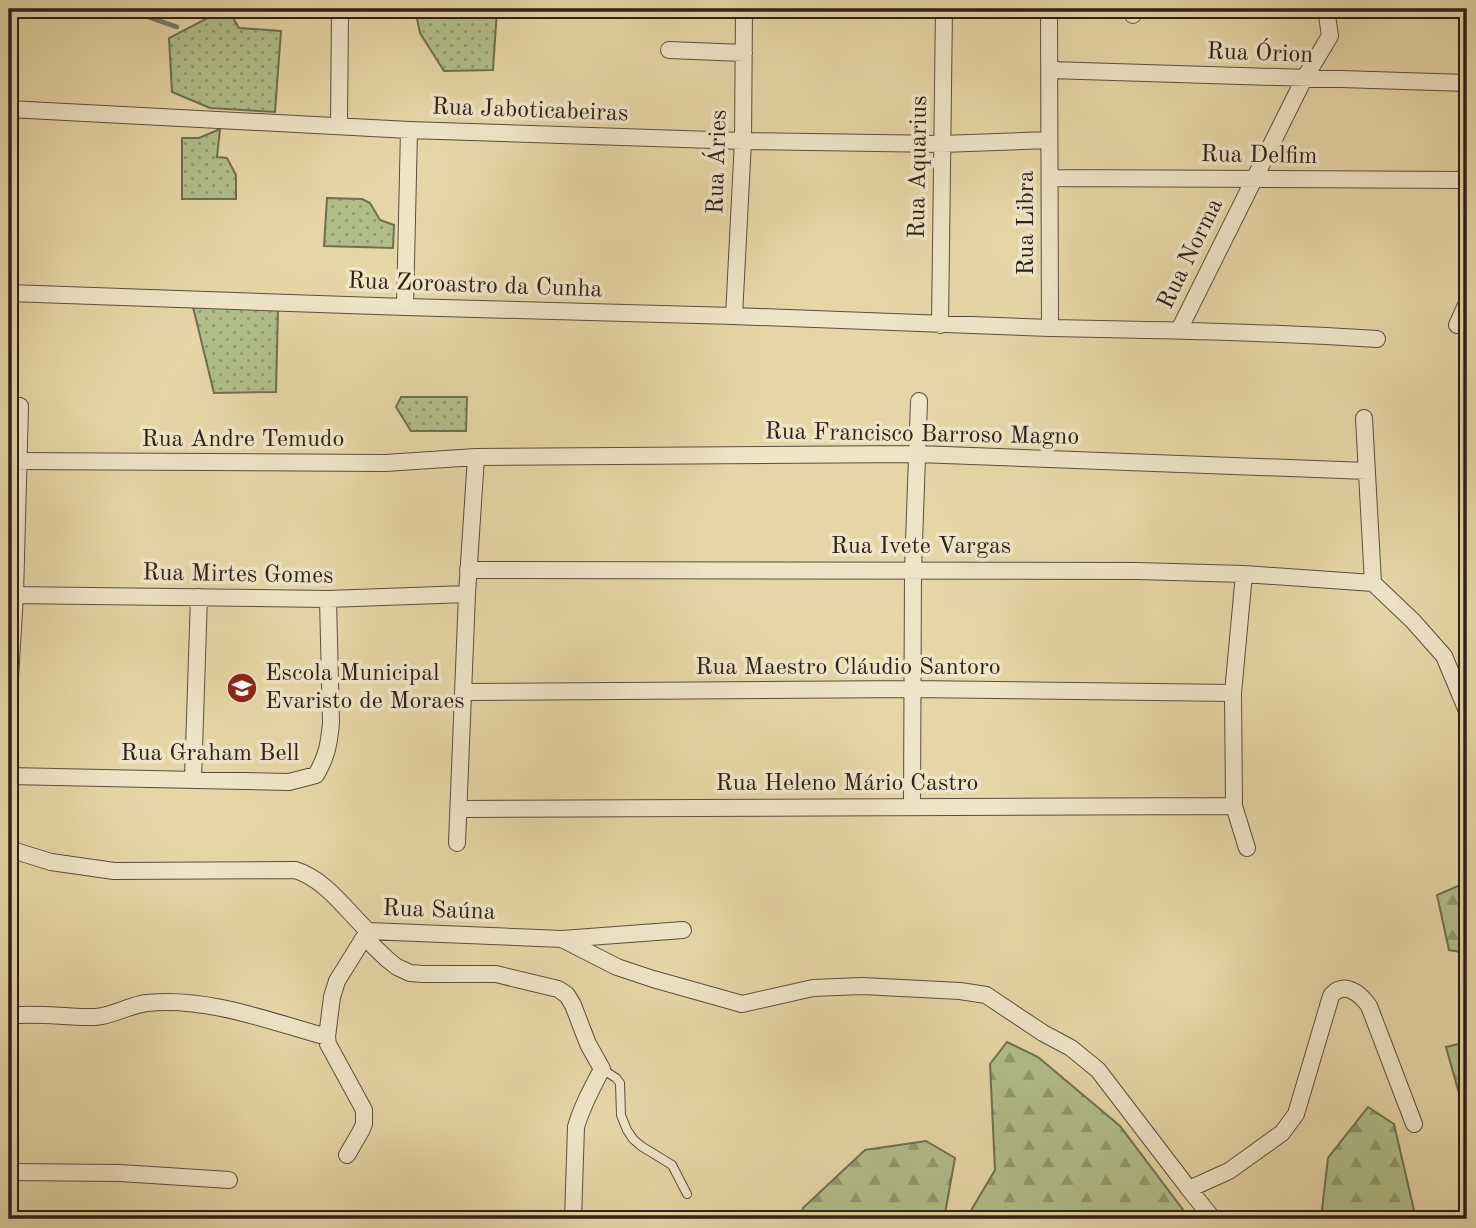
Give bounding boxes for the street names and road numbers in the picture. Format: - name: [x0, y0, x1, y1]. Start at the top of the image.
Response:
- street label: Rua Órion: [1206, 35, 1314, 68]
- street label: Rua Aquarius: [906, 95, 932, 239]
- street label: Rua Jaboticabeiras: [431, 96, 629, 126]
- street label: Rua Áries: [700, 109, 732, 215]
- street label: Rua Delfim: [1201, 143, 1317, 169]
- street label: Rua Libra: [1015, 170, 1039, 276]
- street label: Rua Norma: [1154, 195, 1228, 313]
- street label: Rua Zoroastro da Cunha: [347, 270, 603, 302]
- street label: Rua Francisco Barroso Magno: [764, 420, 1080, 450]
- street label: Rua Andre Temudo: [142, 428, 344, 452]
- street label: Rua Ivete Vargas: [831, 535, 1011, 559]
- street label: Rua Mirtes Gomes: [142, 561, 334, 589]
- street label: Rua Maestro Cláudio Santoro: [695, 656, 1001, 680]
- street label: Rua Graham Bell: [121, 742, 299, 766]
- street label: Rua Heleno Mário Castro: [715, 772, 979, 796]
- street label: Rua Saúna: [382, 897, 496, 925]

